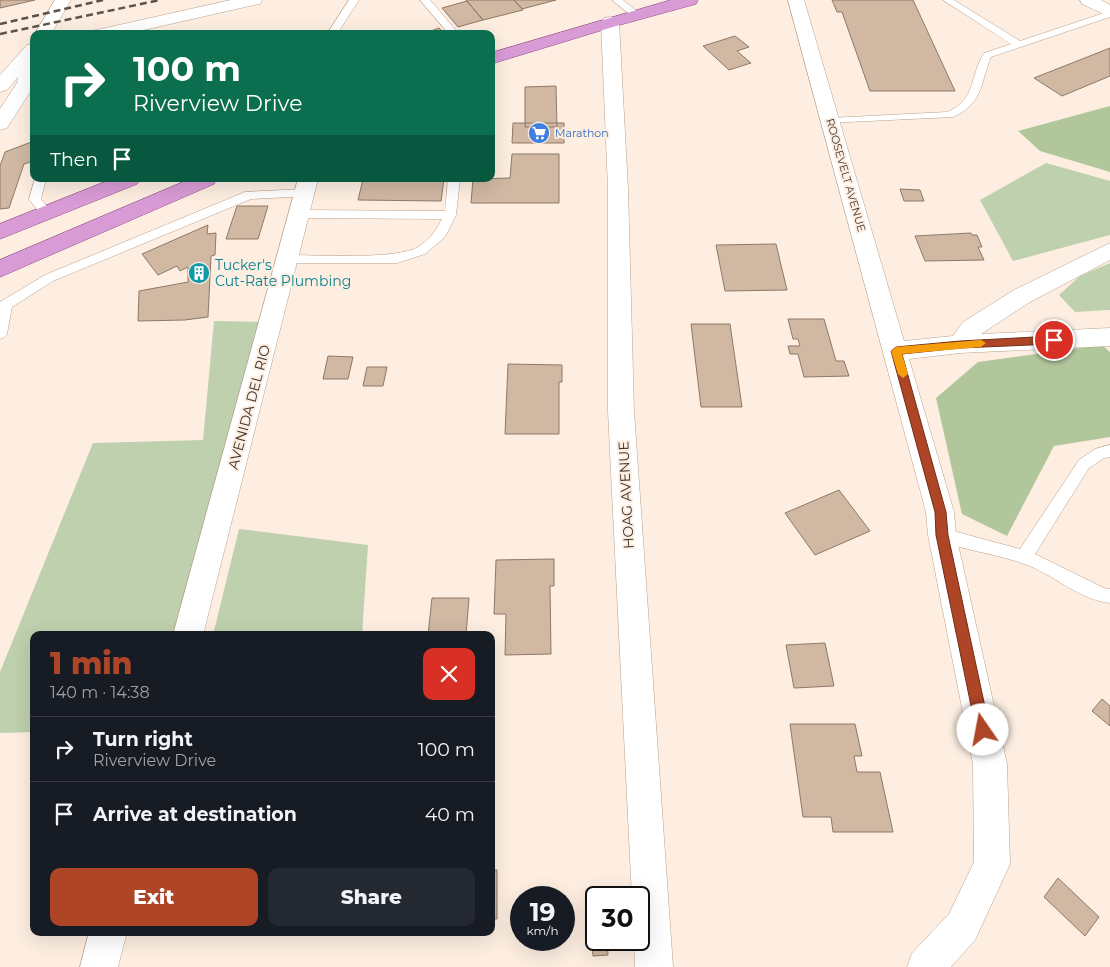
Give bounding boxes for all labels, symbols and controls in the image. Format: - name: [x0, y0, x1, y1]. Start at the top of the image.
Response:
- text: 100 m: [133, 47, 241, 90]
- icon: right: [50, 50, 115, 115]
- text: Riverview Drive: [133, 90, 303, 117]
- street label: ROOSEVELT AVENUE: [823, 117, 869, 233]
- supermarket icon: Marathon: [527, 121, 551, 145]
- place label: Marathon: [555, 126, 609, 140]
- icon: arrive: [108, 145, 136, 173]
- text: Then: [50, 148, 98, 171]
- place label: Tucker's Cut-Rate Plumbing: [215, 256, 351, 290]
- building icon: Tucker's Cut-Rate Plumbing: [187, 261, 211, 285]
- pin: [1033, 319, 1075, 361]
- icon: arrive: [1040, 326, 1068, 354]
- street label: AVENIDA DEL RIO: [224, 343, 274, 471]
- street label: HOAG AVENUE: [614, 441, 638, 549]
- text: 1 min: [50, 645, 133, 682]
- button: close: [423, 648, 475, 700]
- text: 140 m · 14:38: [50, 683, 150, 702]
- position arrow: [956, 703, 1008, 755]
- text: Turn right: [93, 728, 193, 751]
- icon: right: [50, 735, 78, 763]
- text: 100 m: [418, 738, 475, 761]
- text: Riverview Drive: [93, 751, 216, 770]
- icon: arrive: [50, 800, 78, 828]
- text: Arrive at destination: [93, 803, 297, 826]
- text: 40 m: [425, 803, 475, 826]
- button: Exit: [50, 868, 258, 926]
- button: Share: [268, 868, 475, 926]
- speed limit sign: 30: [585, 886, 650, 951]
- text: 19: [530, 897, 555, 927]
- text: km/h: [526, 923, 559, 938]

